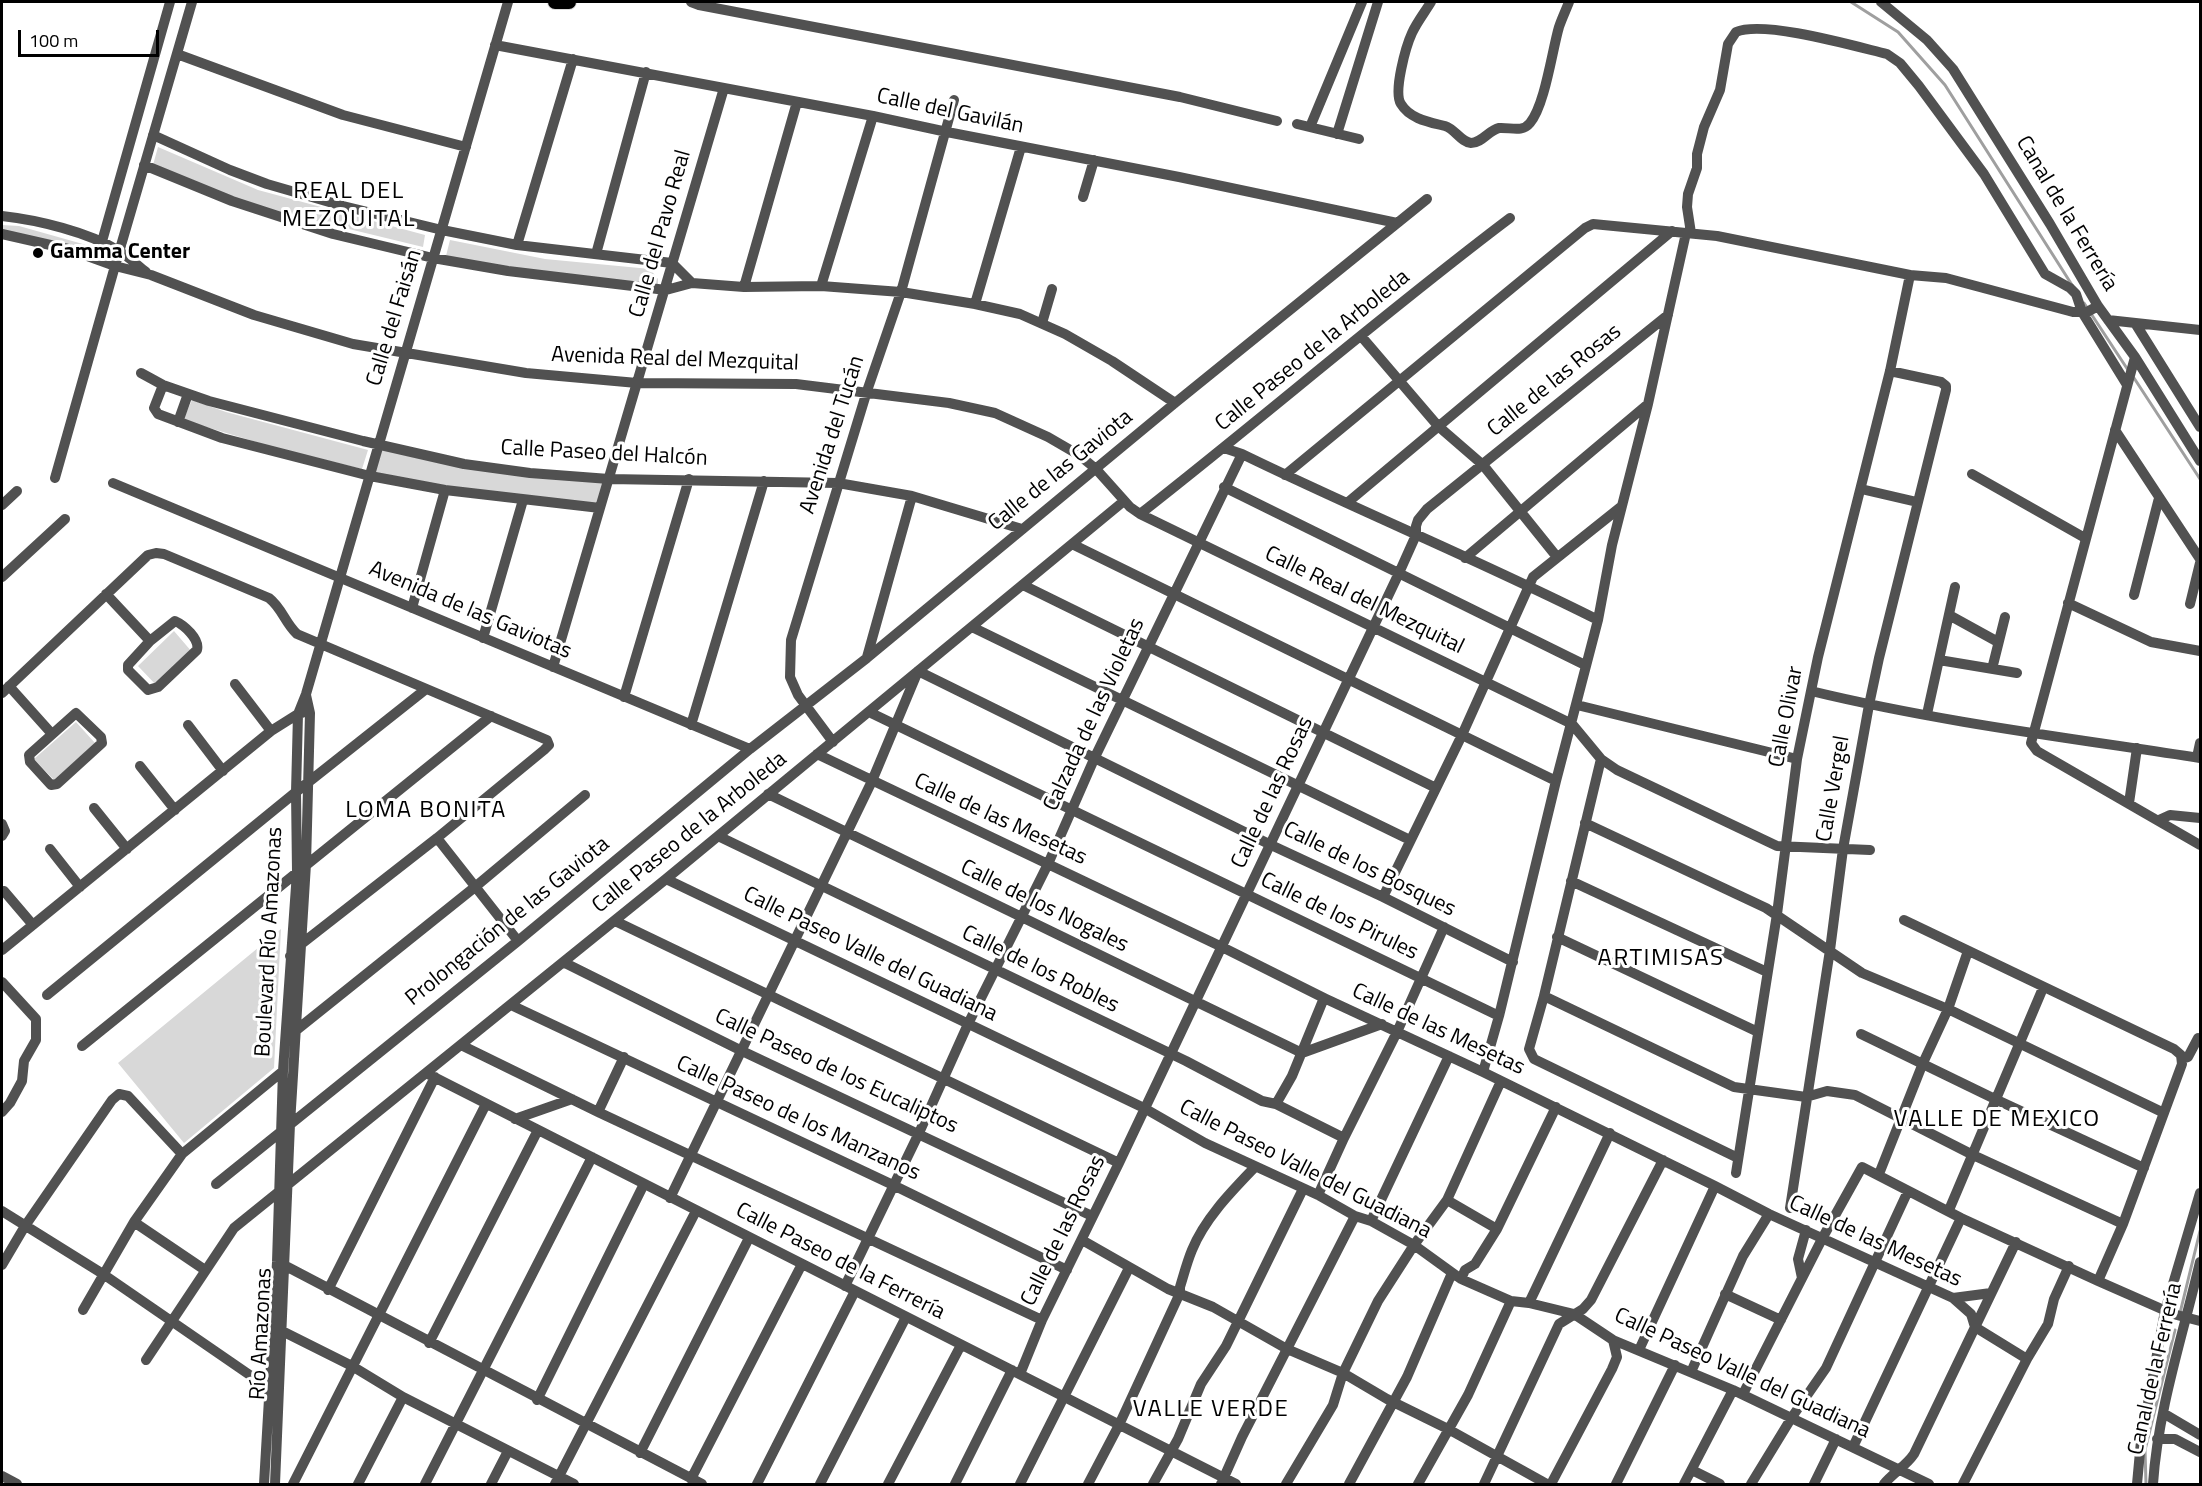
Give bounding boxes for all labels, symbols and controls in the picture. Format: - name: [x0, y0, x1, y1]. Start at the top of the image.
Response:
- scale bar: [21, 18, 162, 56]
- text: 100 m: [29, 27, 78, 54]
- street label: Calle del Gavilán: [874, 84, 1026, 140]
- street label: Canal de la Ferrería: [2009, 132, 2123, 296]
- street label: Calle del Pavo Real: [624, 147, 698, 321]
- district label: REAL DEL MEZQUITAL: [282, 178, 416, 234]
- place label: Gamma Center: [50, 240, 190, 266]
- marker: Gamma Center: [31, 246, 45, 260]
- street label: Calle del Faisán: [362, 246, 428, 390]
- street label: Calle Paseo de la Arboleda: [1211, 265, 1415, 437]
- street label: Calle de las Rosas: [1483, 319, 1627, 443]
- street label: Avenida Real del Mezquital: [551, 342, 799, 378]
- street label: Avenida del Tucán: [795, 353, 871, 517]
- street label: Calle de las Gaviota: [984, 405, 1138, 537]
- street label: Calle Paseo del Halcón: [500, 435, 708, 473]
- street label: Calle Real del Mezquital: [1260, 541, 1468, 661]
- street label: Avenida de las Gaviotas: [365, 556, 575, 666]
- street label: Calzada de las Violetas: [1039, 614, 1151, 816]
- street label: Calle Olivar: [1764, 664, 1810, 770]
- street label: Calle de las Rosas: [1226, 713, 1320, 873]
- street label: Calle Vergel: [1812, 734, 1856, 844]
- street label: Calle Paseo de la Arboleda: [588, 747, 792, 919]
- street label: Calle de las Mesetas: [909, 768, 1091, 872]
- district label: LOMA BONITA: [345, 797, 507, 825]
- street label: Calle de los Bosques: [1279, 817, 1459, 923]
- street label: Boulevard Río Amazonas: [251, 826, 289, 1058]
- street label: Prolongación de las Gaviota: [401, 832, 615, 1012]
- street label: Calle de los Nogales: [956, 855, 1132, 959]
- street label: Calle de los Pirules: [1256, 867, 1422, 967]
- street label: Calle Paseo Valle del Guadiana: [739, 882, 1001, 1028]
- street label: Calle de los Robles: [957, 921, 1123, 1019]
- district label: ARTIMISAS: [1598, 945, 1724, 973]
- street label: Calle de las Mesetas: [1347, 978, 1529, 1082]
- street label: Calle Paseo de los Eucaliptos: [710, 1004, 962, 1140]
- street label: Calle Paseo de los Manzanos: [672, 1051, 924, 1187]
- street label: Calle Paseo Valle del Guadiana: [1175, 1095, 1435, 1245]
- district label: VALLE DE MEXICO: [1893, 1106, 2101, 1134]
- street label: Calle de las Rosas: [1016, 1151, 1112, 1311]
- street label: Calle de las Mesetas: [1784, 1190, 1966, 1294]
- street label: Calle Paseo de la Ferrería: [731, 1198, 949, 1326]
- street label: Río Amazonas: [245, 1267, 279, 1401]
- street label: Canal de la Ferrería: [2123, 1280, 2189, 1458]
- street label: Calle Paseo Valle del Guadiana: [1610, 1303, 1874, 1445]
- district label: VALLE VERDE: [1133, 1396, 1289, 1424]

